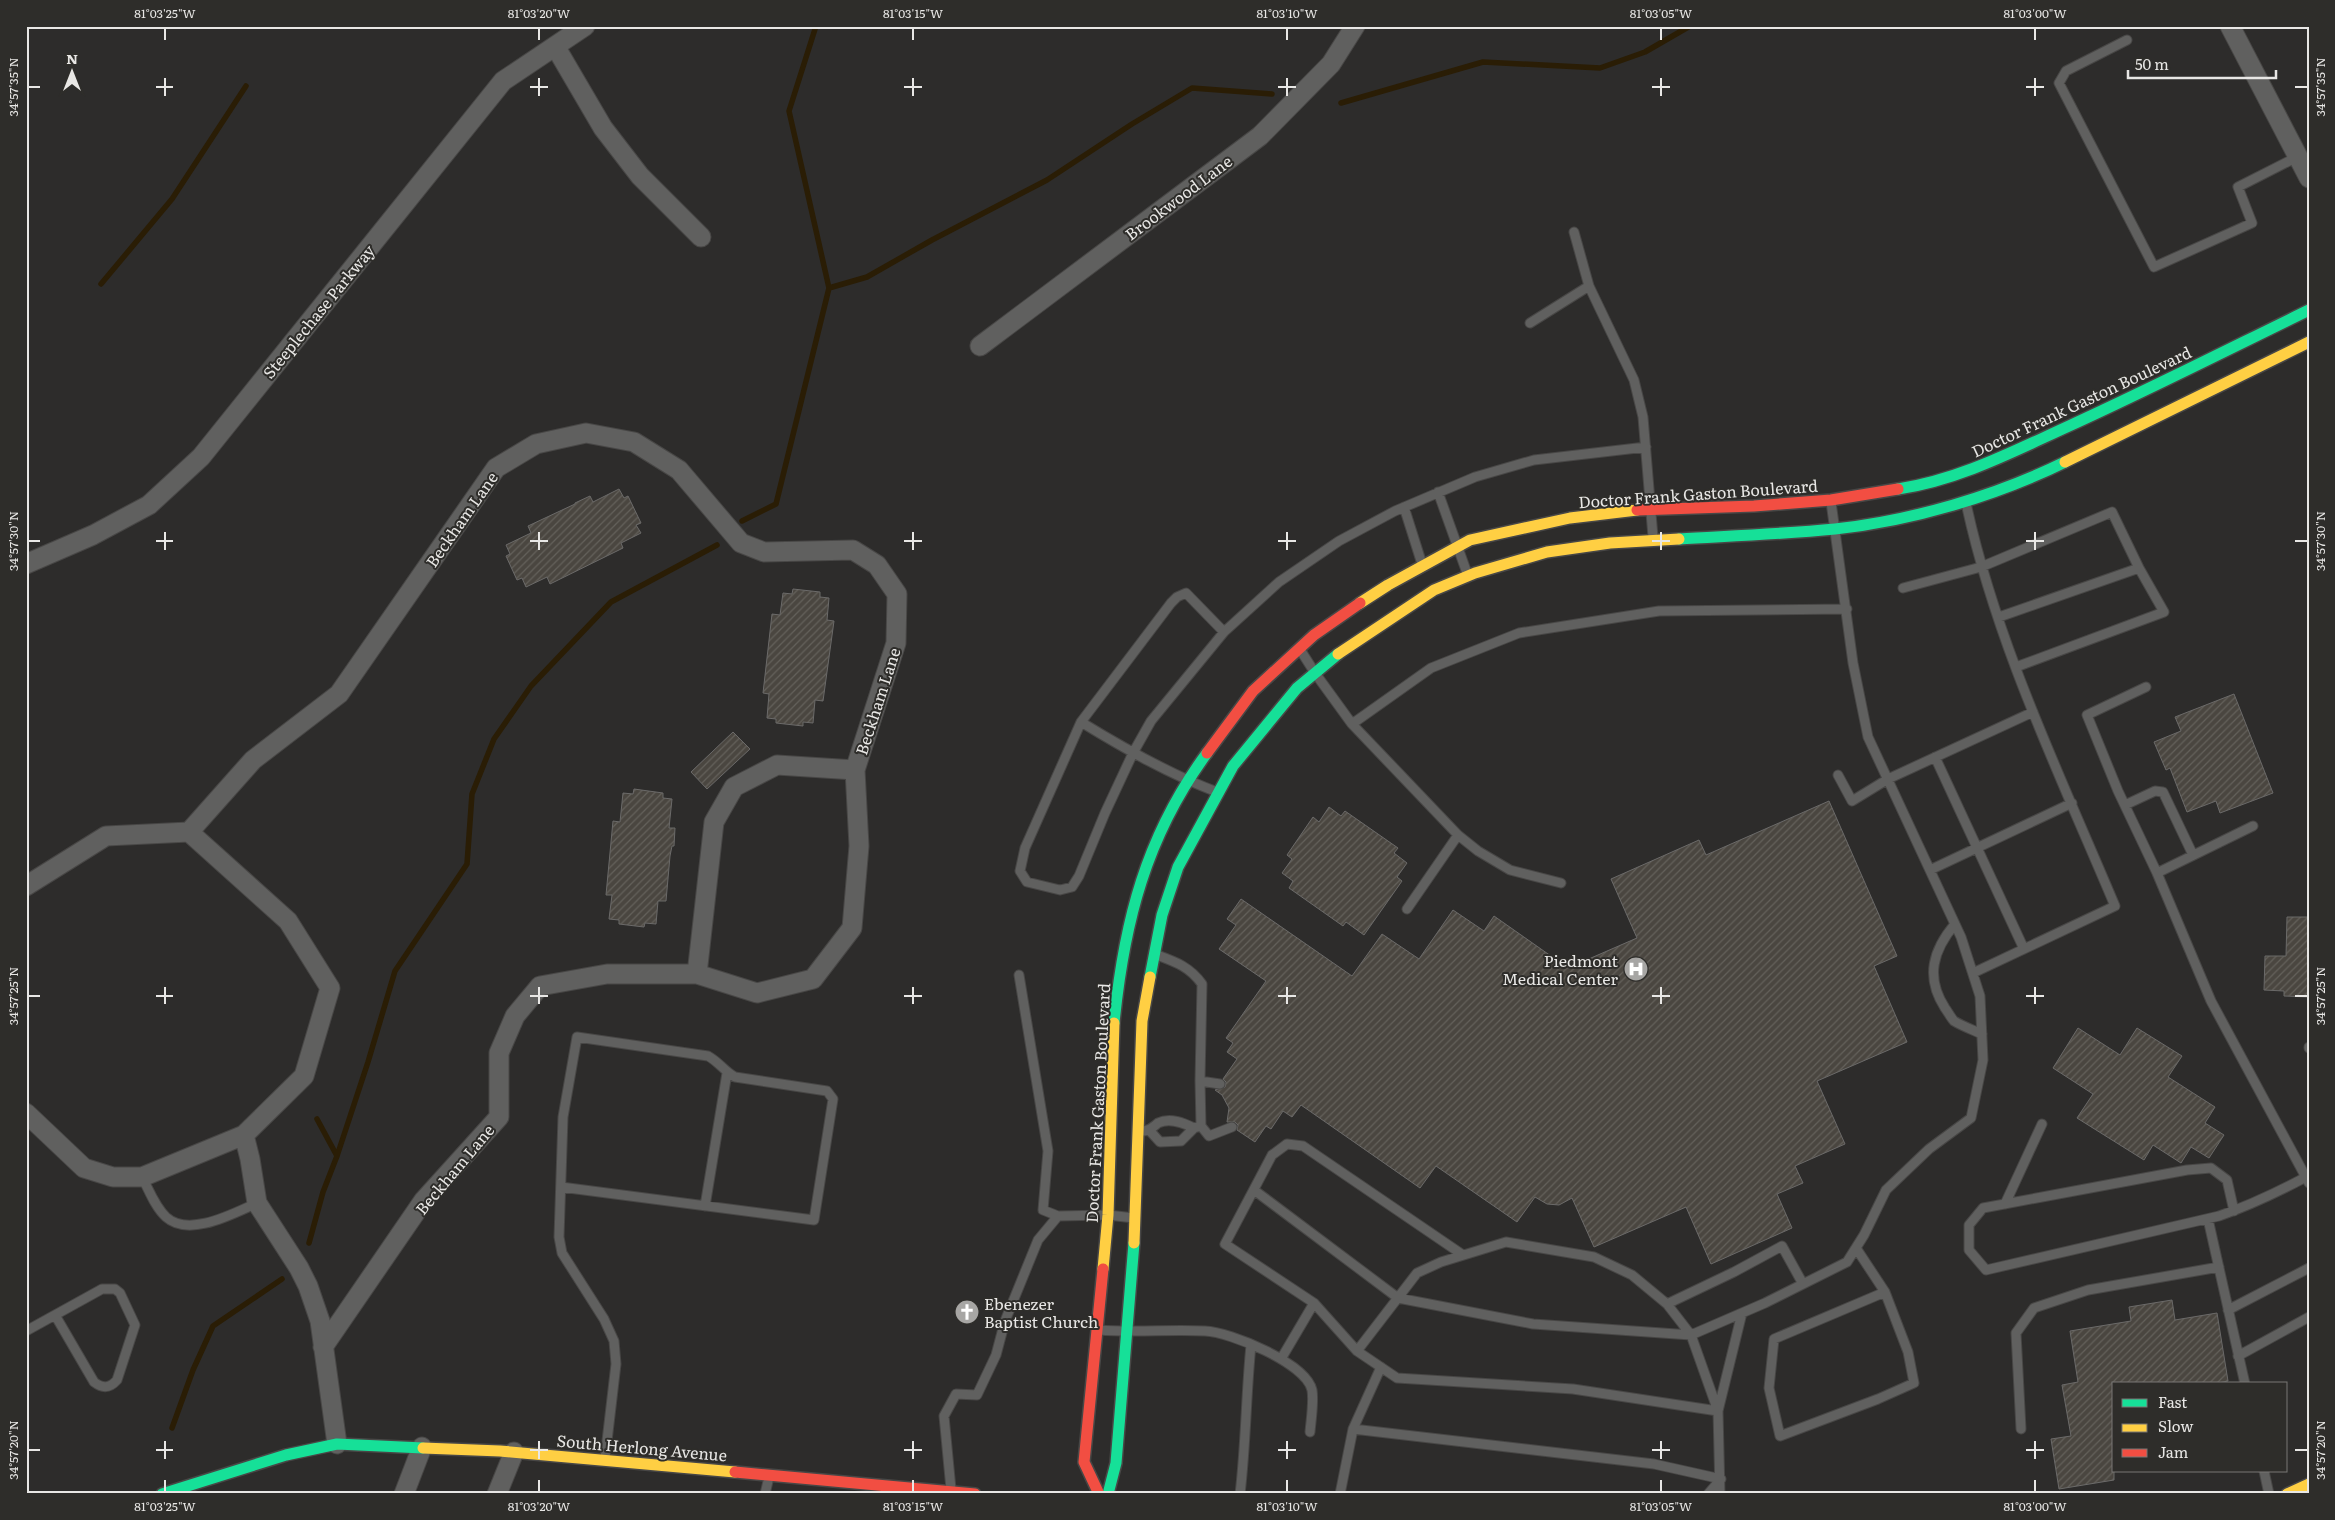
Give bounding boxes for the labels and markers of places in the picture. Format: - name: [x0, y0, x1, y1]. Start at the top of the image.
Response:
- place label: Piedmont Medical Center: [1502, 948, 1619, 990]
- hospital icon: Piedmont Medical Center: [1623, 956, 1649, 982]
- place label: Ebenezer Baptist Church: [984, 1291, 1099, 1333]
- church icon: Ebenezer Baptist Church: [954, 1299, 980, 1325]

